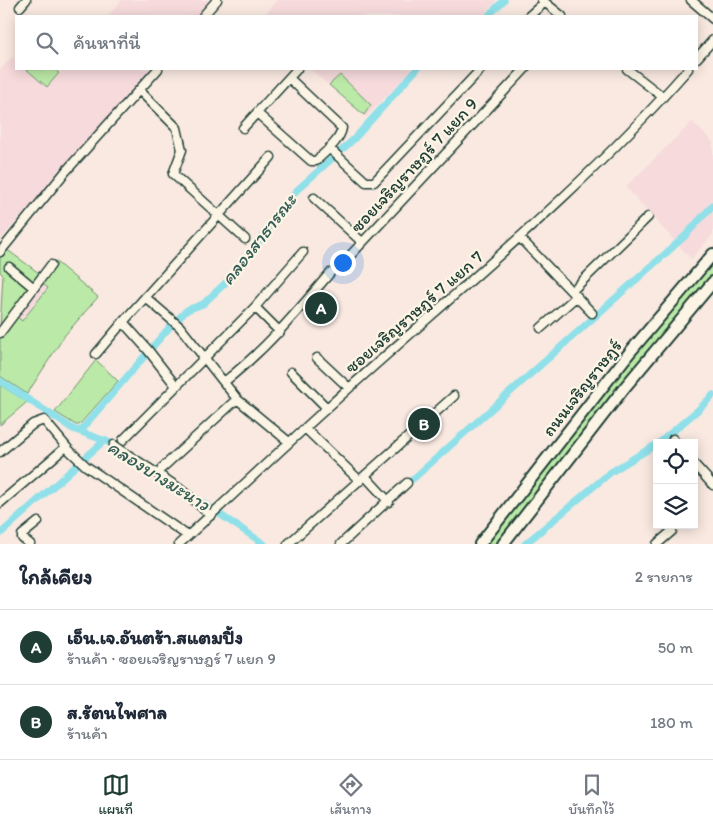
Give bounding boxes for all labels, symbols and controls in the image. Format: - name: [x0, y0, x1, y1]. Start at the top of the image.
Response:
- search box: [15, 15, 698, 70]
- icon: search: [33, 29, 61, 57]
- text: ค้นหาที่นี่: [73, 31, 141, 54]
- street label: ซอยเจริญราษฎร์ 7 แยก 9: [346, 93, 482, 237]
- water label: คลองสาธารณะ: [216, 188, 302, 290]
- street label: ซอยเจริญราษฎร์ 7 แยก 7: [340, 246, 488, 378]
- your location: [330, 250, 356, 276]
- pin: A: [305, 289, 337, 327]
- street label: ถนนเจริญราษฎร์: [537, 335, 627, 441]
- pin: B: [408, 405, 440, 443]
- water label: คลองบางมะนาว: [103, 435, 215, 516]
- map controls: [653, 439, 698, 529]
- button: locate: [653, 439, 698, 484]
- button: layers: [653, 484, 698, 529]
- text: ใกล้เคียง: [20, 564, 92, 589]
- text: 2 รายการ: [635, 567, 693, 586]
- text: เอ็น.เจ.อันตร้า.สแตมปิ้ง: [67, 626, 243, 649]
- text: A: [31, 638, 41, 657]
- text: 50 m: [658, 638, 693, 657]
- text: ร้านค้า · ซอยเจริญราษฎร์ 7 แยก 9: [67, 649, 276, 668]
- text: ส.รัตนไพศาล: [67, 701, 167, 724]
- text: B: [31, 713, 41, 732]
- text: 180 m: [650, 713, 693, 732]
- text: ร้านค้า: [67, 724, 108, 743]
- tab: แผนที่: [98, 771, 133, 818]
- tab: เส้นทาง: [330, 771, 372, 818]
- tab: บันทึกไว้: [569, 771, 615, 818]

